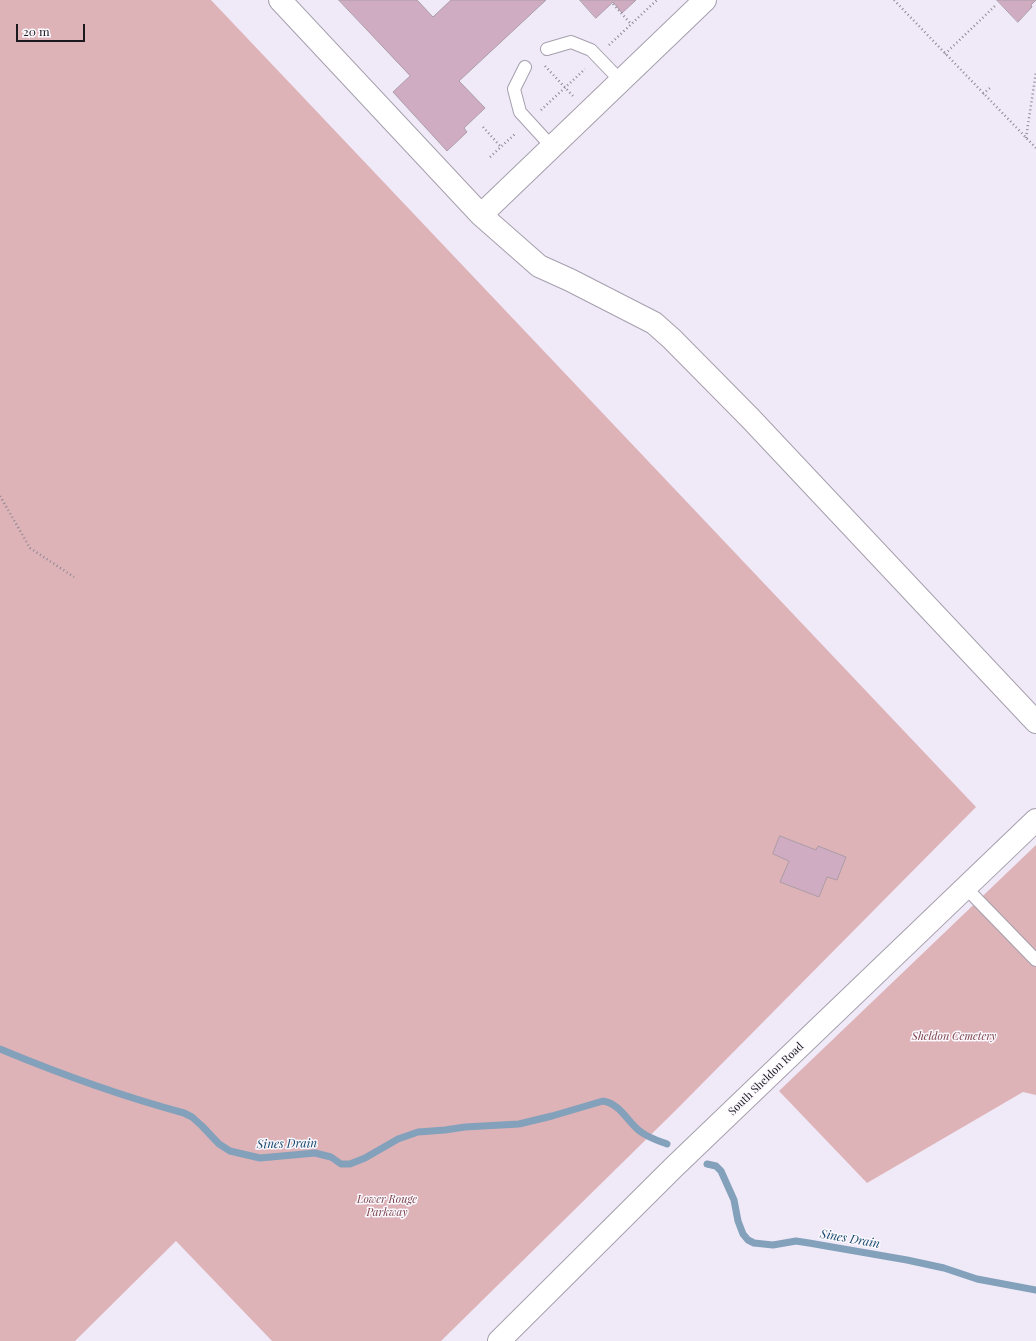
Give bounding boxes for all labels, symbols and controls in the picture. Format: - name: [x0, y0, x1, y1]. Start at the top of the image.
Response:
- scale bar: [18, 16, 87, 42]
- text: 20 m: [23, 23, 50, 39]
- park label: Sheldon Cemetery: [912, 1030, 996, 1044]
- street label: South Sheldon Road: [726, 1040, 806, 1118]
- water label: Sines Drain: [257, 1136, 317, 1152]
- park label: Lower Rouge Parkway: [357, 1193, 417, 1219]
- water label: Sines Drain: [819, 1227, 881, 1251]

